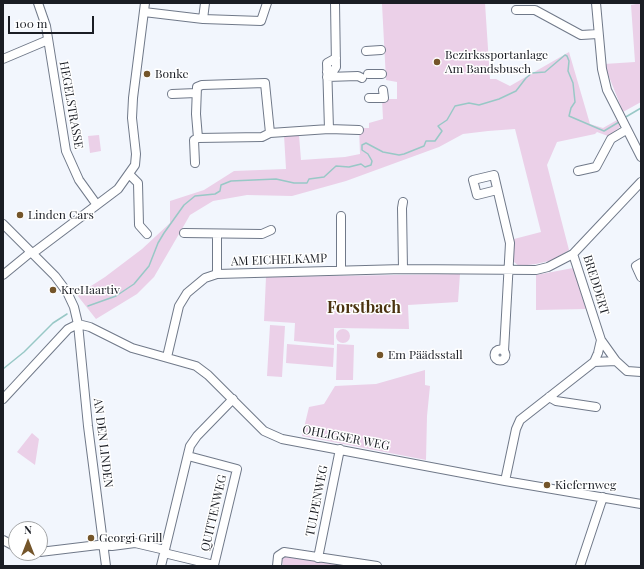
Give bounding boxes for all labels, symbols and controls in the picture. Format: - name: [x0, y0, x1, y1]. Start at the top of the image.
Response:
- scale bar: [10, 8, 96, 34]
- text: 100 m: [15, 15, 47, 31]
- place label: Bezirkssportanlage Am Bandsbusch: [445, 48, 548, 76]
- marker: Bezirkssportanlage Am Bandsbusch: [432, 57, 442, 67]
- street label: HEGELSTRASSE: [56, 60, 86, 150]
- place label: Bonke: [155, 67, 189, 81]
- marker: Bonke: [142, 69, 152, 79]
- place label: Linden Cars: [28, 208, 94, 222]
- marker: Linden Cars: [15, 210, 25, 220]
- street label: AM EICHELKAMP: [231, 251, 327, 269]
- street label: BREDDERT: [580, 253, 612, 317]
- place label: KreHaartiv: [61, 283, 120, 297]
- marker: KreHaartiv: [48, 285, 58, 295]
- district label: Forstbach: [327, 298, 401, 318]
- place label: Em Päädsstall: [388, 348, 463, 362]
- marker: Em Päädsstall: [375, 350, 385, 360]
- street label: AN DEN LINDEN: [90, 397, 116, 489]
- street label: OHLIGSER WEG: [301, 422, 391, 454]
- street label: TULPENWEG: [303, 464, 331, 538]
- street label: QUITTENWEG: [198, 473, 230, 553]
- place label: Kiefernweg: [555, 478, 616, 492]
- marker: Kiefernweg: [542, 480, 552, 490]
- north arrow: [8, 521, 48, 561]
- text: N: [24, 522, 32, 537]
- place label: Georgi Grill: [99, 531, 162, 545]
- marker: Georgi Grill: [86, 533, 96, 543]

